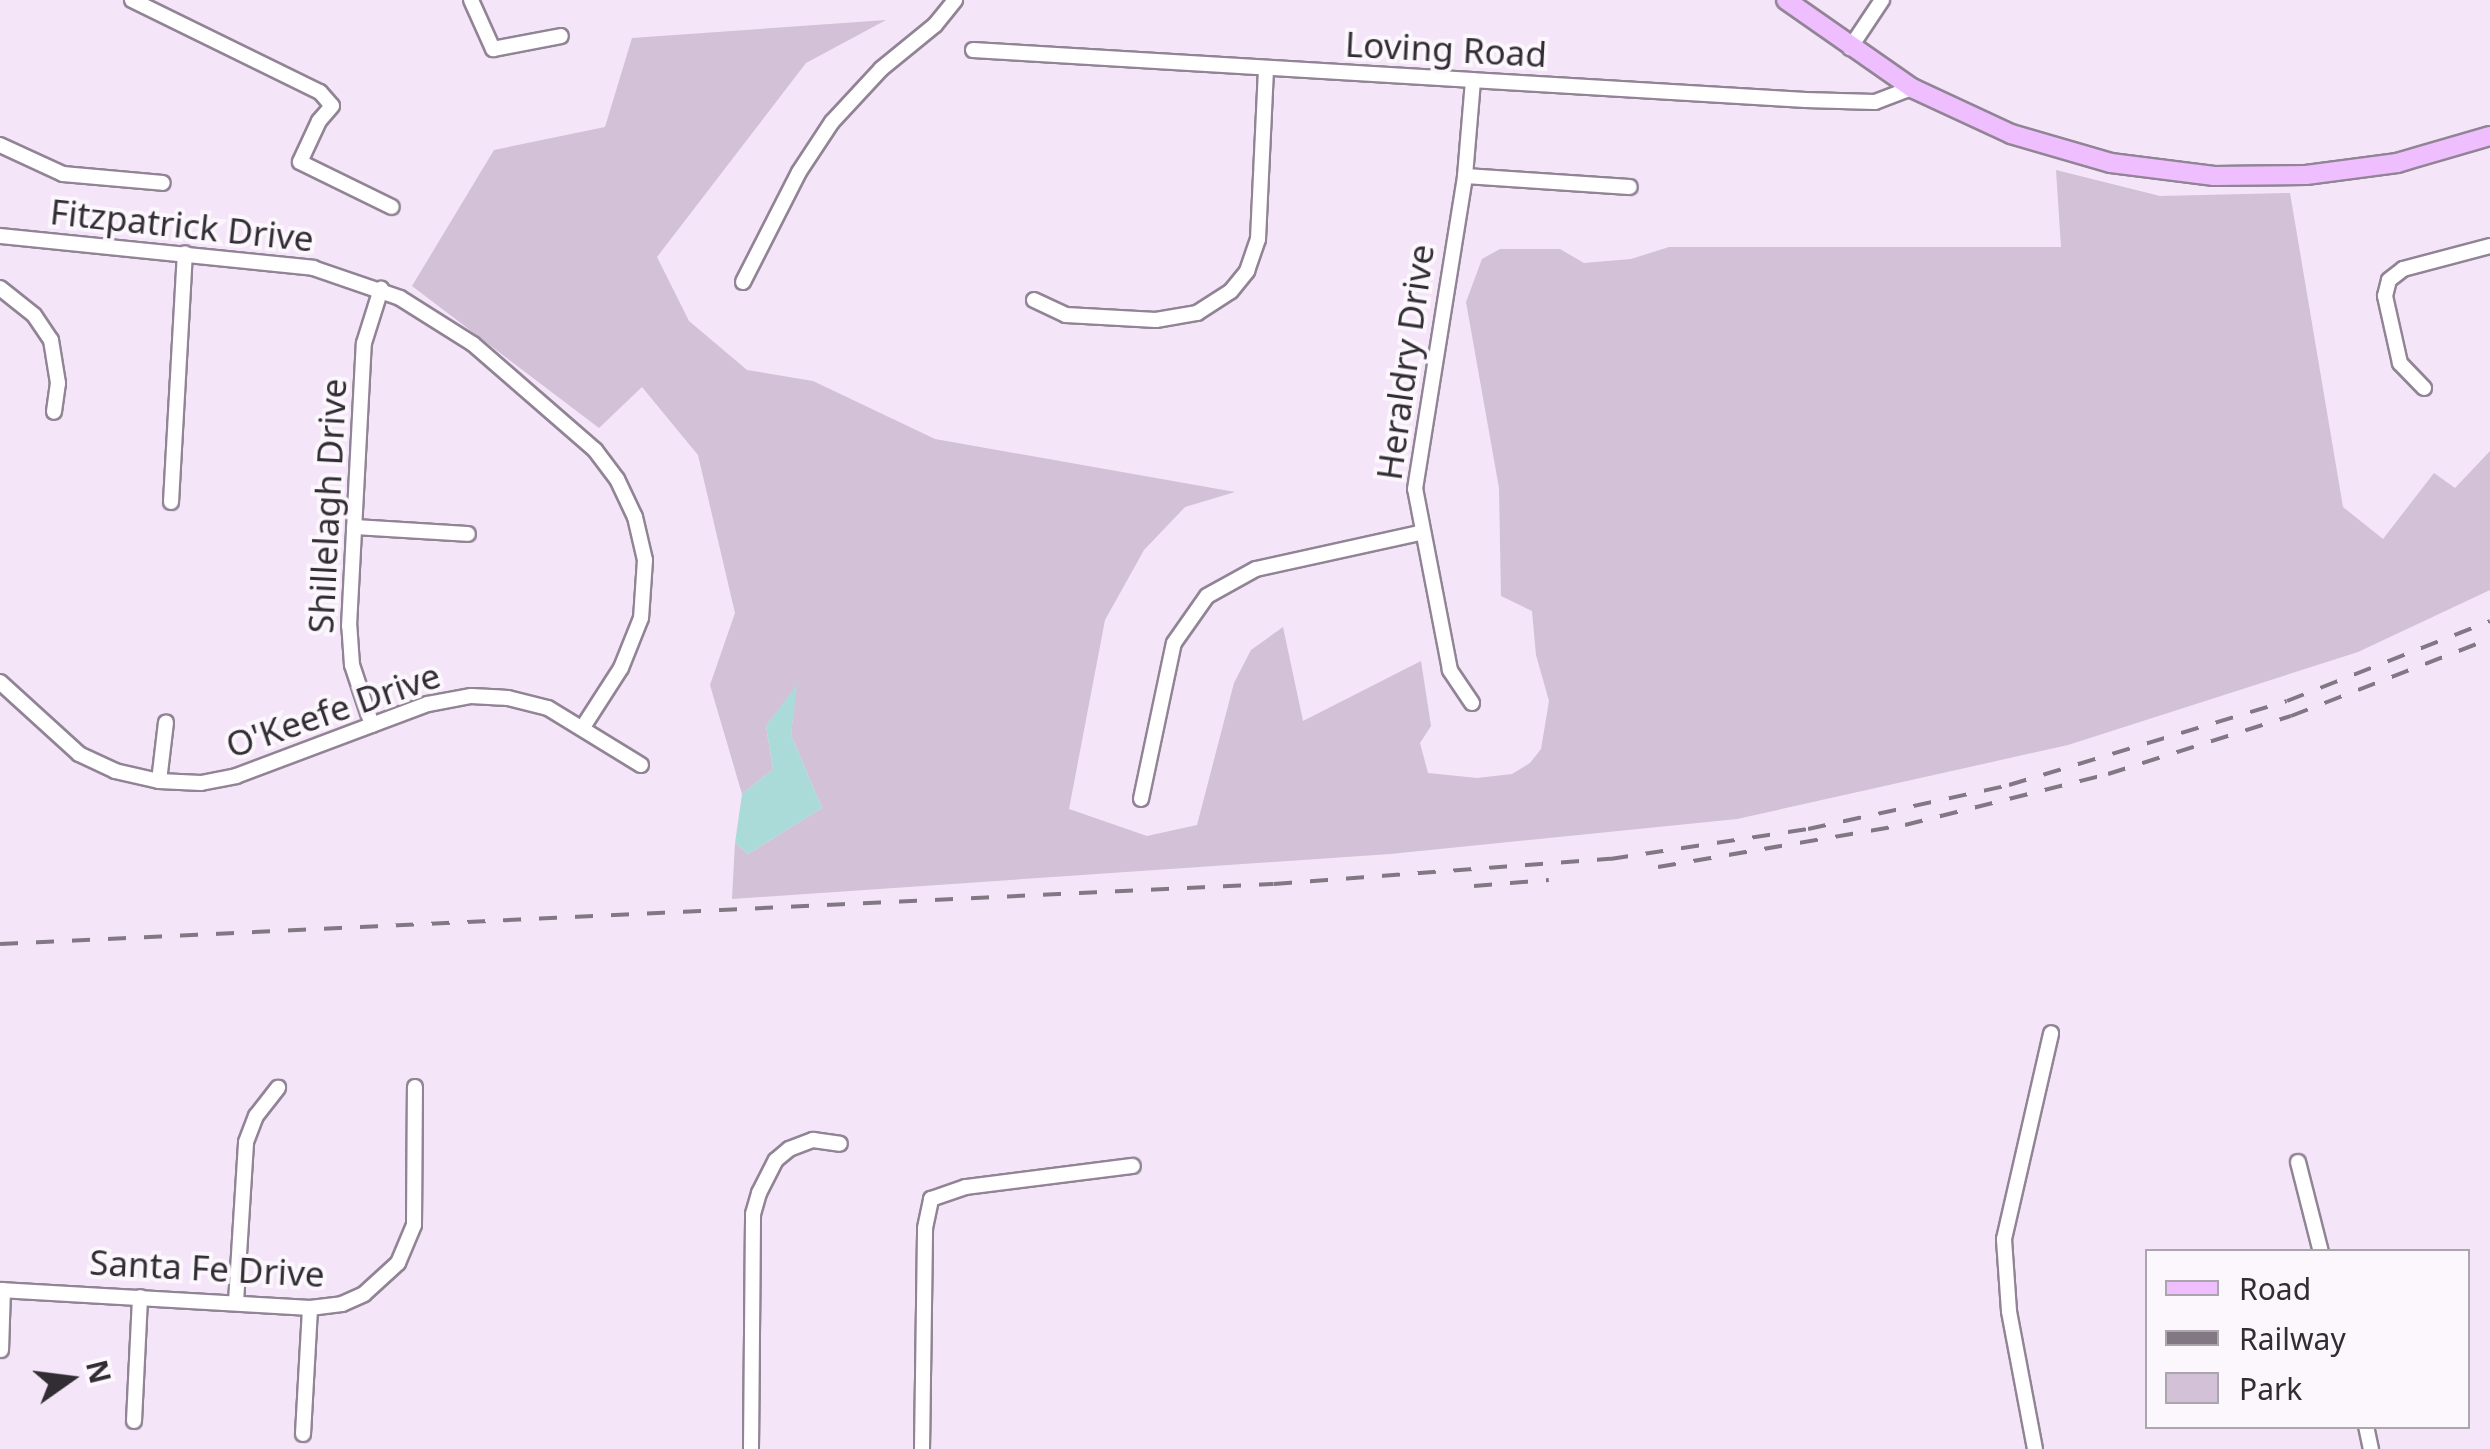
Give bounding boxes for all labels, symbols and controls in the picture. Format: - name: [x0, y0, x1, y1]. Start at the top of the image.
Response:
- street label: Loving Road: [1344, 23, 1548, 75]
- street label: Fitzpatrick Drive: [48, 190, 316, 260]
- street label: Heraldry Drive: [1368, 241, 1442, 483]
- street label: Shillelagh Drive: [299, 378, 355, 634]
- street label: O'Keefe Drive: [220, 654, 446, 766]
- street label: Santa Fe Drive: [88, 1241, 326, 1295]
- legend: [2145, 1249, 2470, 1429]
- text: Road: [2239, 1268, 2311, 1309]
- text: Railway: [2239, 1318, 2346, 1359]
- north arrow: [20, 1329, 120, 1429]
- text: N: [78, 1356, 120, 1387]
- text: Park: [2239, 1368, 2302, 1409]

